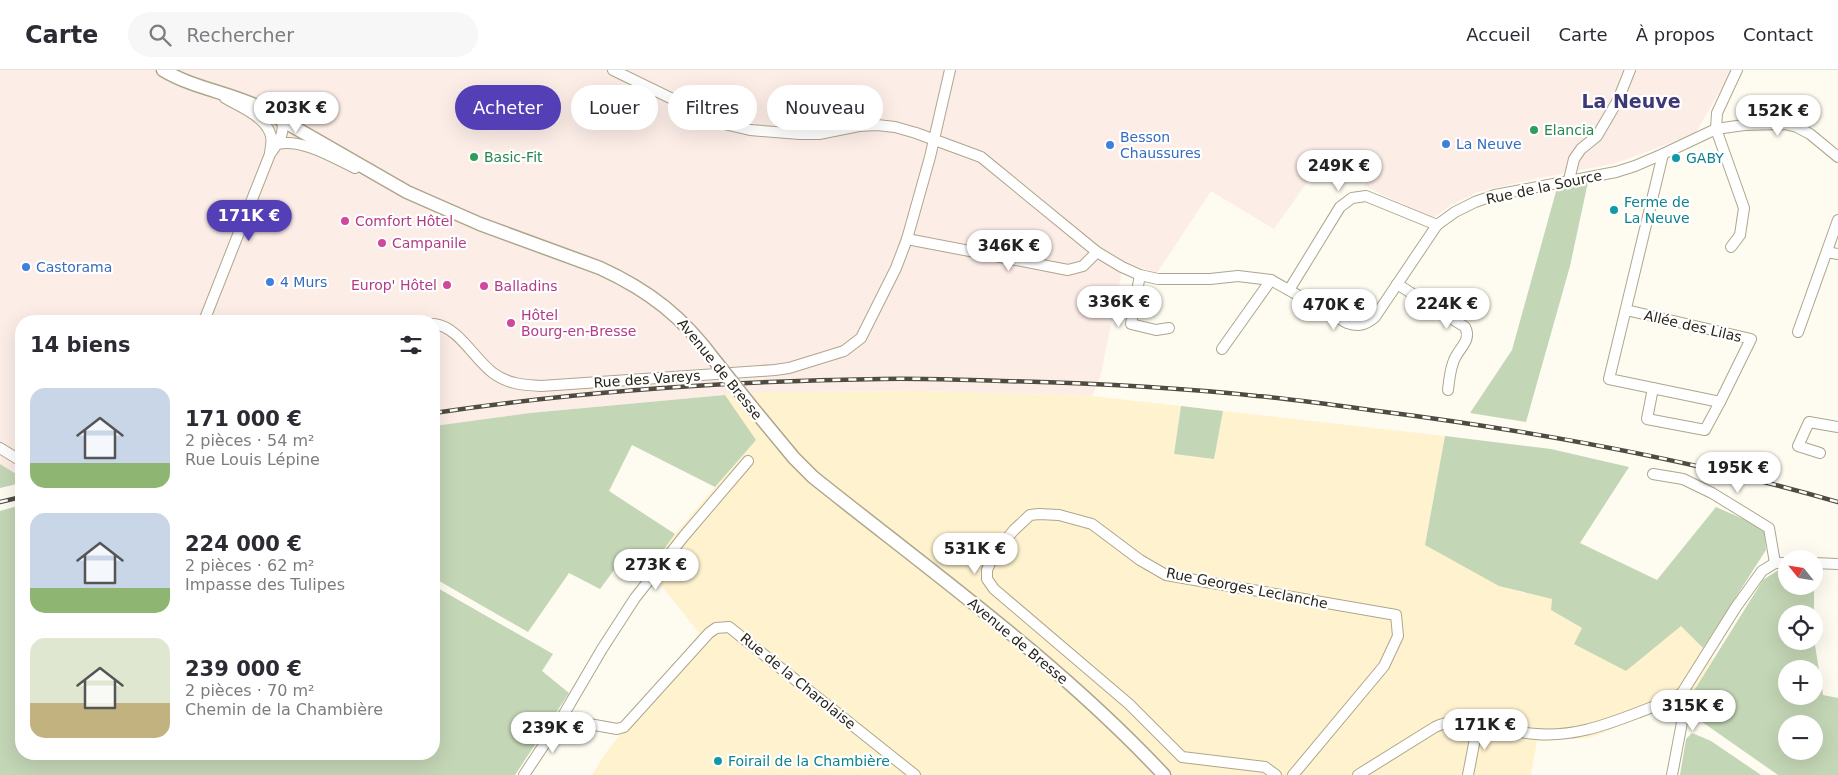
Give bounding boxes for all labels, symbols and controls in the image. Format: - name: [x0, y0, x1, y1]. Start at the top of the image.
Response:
- search box: [128, 12, 478, 57]
- text: Carte: [25, 21, 98, 49]
- icon: search: [146, 21, 174, 49]
- text: Rechercher: [186, 24, 294, 46]
- text: Accueil: [1466, 24, 1531, 45]
- text: Carte: [1559, 24, 1608, 45]
- text: À propos: [1636, 24, 1715, 45]
- text: Contact: [1743, 24, 1813, 45]
- chip: Acheter: [455, 85, 561, 130]
- chip: Louer: [571, 85, 658, 130]
- chip: Filtres: [668, 85, 757, 130]
- chip: Nouveau: [767, 85, 883, 130]
- district label: La Neuve: [1581, 90, 1681, 112]
- pin: 203K €: [255, 92, 337, 134]
- pin: 152K €: [1737, 94, 1819, 137]
- text: 203K €: [265, 98, 327, 117]
- text: 152K €: [1747, 101, 1809, 120]
- place label: Elancia: [1544, 122, 1594, 138]
- marker: Elancia: [1528, 124, 1540, 136]
- place label: Besson Chaussures: [1120, 129, 1201, 161]
- place label: La Neuve: [1456, 136, 1522, 152]
- marker: La Neuve: [1440, 138, 1452, 150]
- marker: Besson Chaussures: [1104, 139, 1116, 151]
- place label: Basic-Fit: [484, 149, 543, 165]
- pin: 249K €: [1298, 150, 1380, 192]
- place label: GABY: [1686, 150, 1724, 166]
- marker: Basic-Fit: [468, 151, 480, 163]
- marker: GABY: [1670, 152, 1682, 164]
- text: 249K €: [1308, 156, 1370, 175]
- street label: Rue de la Source: [1485, 167, 1603, 207]
- place label: Ferme de La Neuve: [1624, 194, 1690, 226]
- pin: 171K €: [208, 200, 290, 242]
- marker: Ferme de La Neuve: [1608, 204, 1620, 216]
- text: 171K €: [218, 206, 280, 225]
- place label: Comfort Hôtel: [355, 213, 453, 229]
- marker: Comfort Hôtel: [339, 215, 351, 227]
- pin: 346K €: [968, 230, 1050, 272]
- place label: Campanile: [392, 235, 467, 251]
- text: 346K €: [978, 236, 1040, 255]
- marker: Campanile: [376, 237, 388, 249]
- place label: Castorama: [36, 259, 112, 275]
- marker: Castorama: [20, 261, 32, 273]
- place label: 4 Murs: [280, 274, 327, 290]
- marker: 4 Murs: [264, 276, 276, 288]
- place label: Europ' Hôtel: [351, 277, 437, 293]
- place label: Balladins: [494, 278, 558, 294]
- marker: Europ' Hôtel: [441, 279, 453, 291]
- marker: Balladins: [478, 280, 490, 292]
- pin: 336K €: [1078, 286, 1160, 328]
- pin: 470K €: [1293, 288, 1375, 331]
- pin: 224K €: [1406, 288, 1488, 330]
- text: 336K €: [1088, 292, 1150, 311]
- text: 224K €: [1416, 294, 1478, 313]
- text: 470K €: [1303, 295, 1365, 314]
- place label: Hôtel Bourg-en-Bresse: [521, 307, 636, 339]
- street label: Allée des Lilas: [1643, 307, 1743, 345]
- street label: Avenue de Bresse: [674, 315, 766, 423]
- marker: Hôtel Bourg-en-Bresse: [505, 317, 517, 329]
- icon: filters: [397, 331, 425, 359]
- text: 14 biens: [30, 333, 130, 357]
- street label: Rue des Vareys: [593, 367, 701, 391]
- text: 171 000 €: [185, 407, 302, 431]
- icon: home: [70, 408, 130, 468]
- text: 2 pièces · 54 m²: [185, 431, 314, 450]
- text: Rue Louis Lépine: [185, 450, 320, 469]
- pin: 195K €: [1697, 452, 1779, 494]
- text: 195K €: [1707, 458, 1769, 477]
- text: 224 000 €: [185, 532, 302, 556]
- pin: 531K €: [934, 532, 1016, 575]
- icon: home: [70, 533, 130, 593]
- text: 531K €: [944, 539, 1006, 558]
- pin: 273K €: [615, 548, 697, 591]
- north arrow: [1778, 550, 1822, 595]
- map controls: [1778, 550, 1823, 760]
- text: 273K €: [625, 555, 687, 574]
- text: 2 pièces · 62 m²: [185, 556, 314, 575]
- street label: Rue Georges Leclanche: [1165, 564, 1329, 612]
- text: Impasse des Tulipes: [185, 575, 345, 594]
- street label: Avenue de Bresse: [965, 595, 1071, 687]
- button: locate: [1778, 605, 1823, 650]
- street label: Rue de la Charolaise: [737, 630, 859, 732]
- text: 239 000 €: [185, 657, 302, 681]
- icon: home: [70, 658, 130, 718]
- button: +: [1778, 660, 1823, 705]
- text: 2 pièces · 70 m²: [185, 681, 314, 700]
- pin: 315K €: [1652, 690, 1734, 732]
- text: 315K €: [1662, 696, 1724, 715]
- text: Chemin de la Chambière: [185, 700, 383, 719]
- pin: 171K €: [1444, 708, 1526, 751]
- pin: 239K €: [512, 712, 594, 754]
- text: 171K €: [1454, 715, 1516, 734]
- button: −: [1778, 715, 1823, 760]
- text: 239K €: [522, 718, 584, 737]
- place label: Foirail de la Chambière: [728, 753, 890, 769]
- marker: Foirail de la Chambière: [712, 755, 724, 767]

